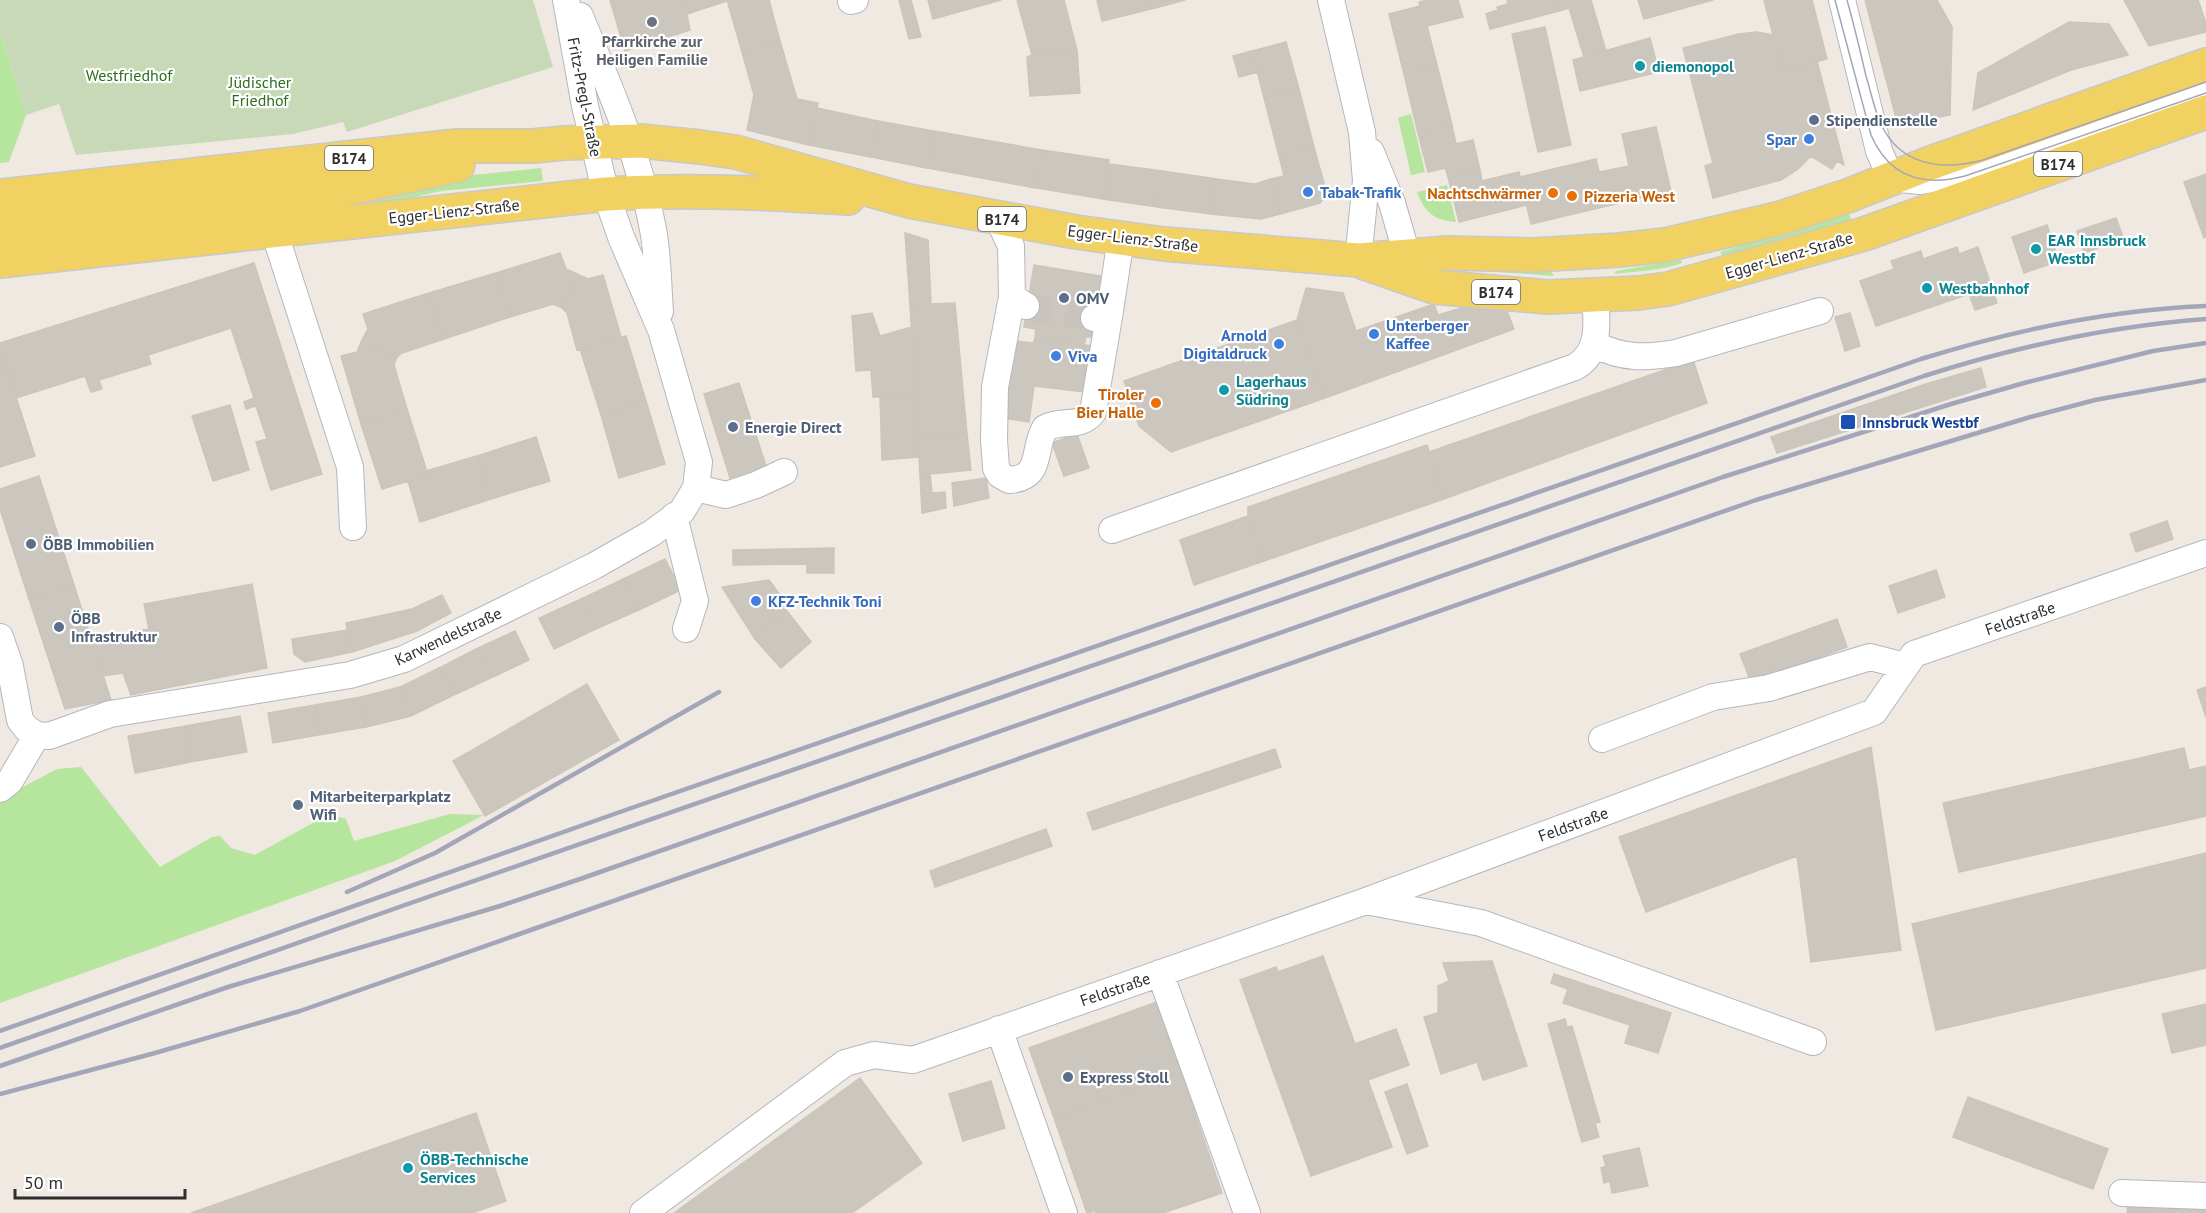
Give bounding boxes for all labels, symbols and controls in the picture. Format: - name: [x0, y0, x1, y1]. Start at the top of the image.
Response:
- marker: Pfarrkirche zur Heiligen Familie: [645, 15, 659, 29]
- place label: Pfarrkirche zur Heiligen Familie: [596, 31, 708, 69]
- street label: Fritz-Pregl-Straße: [564, 36, 606, 158]
- place label: diemonopol: [1652, 56, 1734, 76]
- marker: diemonopol: [1633, 59, 1647, 73]
- park label: Westfriedhof: [86, 65, 173, 85]
- park label: Jüdischer Friedhof: [228, 72, 292, 110]
- place label: Stipendienstelle: [1826, 110, 1938, 130]
- marker: Stipendienstelle: [1807, 113, 1821, 127]
- place label: Spar: [1766, 129, 1797, 149]
- marker: Spar: [1802, 132, 1816, 146]
- road number: B174: [325, 146, 373, 170]
- road number: B174: [2034, 152, 2082, 176]
- place label: Tabak-Trafik: [1320, 182, 1402, 202]
- place label: Nachtschwärmer: [1427, 183, 1541, 203]
- marker: Tabak-Trafik: [1301, 185, 1315, 199]
- marker: Nachtschwärmer: [1546, 186, 1560, 200]
- place label: Pizzeria West: [1584, 186, 1675, 206]
- marker: Pizzeria West: [1565, 189, 1579, 203]
- street label: Egger-Lienz-Straße: [387, 194, 521, 228]
- road number: B174: [978, 207, 1026, 231]
- street label: Egger-Lienz-Straße: [1066, 220, 1200, 256]
- street label: Egger-Lienz-Straße: [1723, 227, 1855, 283]
- place label: EAR Innsbruck Westbf: [2048, 230, 2146, 268]
- marker: EAR Innsbruck Westbf: [2029, 242, 2043, 256]
- place label: Westbahnhof: [1939, 278, 2029, 298]
- road number: B174: [1472, 280, 1520, 304]
- marker: Westbahnhof: [1920, 281, 1934, 295]
- place label: OMV: [1076, 288, 1110, 308]
- marker: OMV: [1057, 291, 1071, 305]
- place label: Unterberger Kaffee: [1386, 315, 1469, 353]
- place label: Arnold Digitaldruck: [1184, 325, 1267, 363]
- marker: Unterberger Kaffee: [1367, 327, 1381, 341]
- marker: Arnold Digitaldruck: [1272, 337, 1286, 351]
- place label: Viva: [1067, 346, 1098, 366]
- marker: Viva: [1049, 349, 1063, 363]
- place label: Lagerhaus Südring: [1236, 371, 1307, 409]
- marker: Lagerhaus Südring: [1217, 383, 1231, 397]
- place label: Tiroler Bier Halle: [1077, 384, 1144, 422]
- marker: Tiroler Bier Halle: [1149, 396, 1163, 410]
- place label: Innsbruck Westbf: [1862, 412, 1979, 432]
- marker: Innsbruck Westbf: [1839, 413, 1857, 431]
- place label: Energie Direct: [745, 417, 842, 437]
- marker: Energie Direct: [726, 420, 740, 434]
- place label: ÖBB Immobilien: [43, 534, 154, 554]
- marker: ÖBB Immobilien: [24, 537, 38, 551]
- place label: KFZ-Technik Toni: [768, 591, 882, 611]
- marker: KFZ-Technik Toni: [749, 594, 763, 608]
- street label: Feldstraße: [1982, 597, 2058, 639]
- street label: Karwendelstraße: [391, 602, 505, 670]
- place label: ÖBB Infrastruktur: [71, 608, 158, 646]
- marker: ÖBB Infrastruktur: [52, 620, 66, 634]
- place label: Mitarbeiterparkplatz Wifi: [310, 786, 451, 824]
- marker: Mitarbeiterparkplatz Wifi: [291, 798, 305, 812]
- street label: Feldstraße: [1535, 802, 1611, 846]
- street label: Feldstraße: [1077, 968, 1153, 1010]
- place label: Express Stoll: [1080, 1067, 1169, 1087]
- marker: Express Stoll: [1061, 1070, 1075, 1084]
- place label: ÖBB-Technische Services: [420, 1149, 529, 1187]
- marker: ÖBB-Technische Services: [401, 1161, 415, 1175]
- scale bar: [15, 1162, 184, 1200]
- text: 50 m: [24, 1171, 63, 1194]

